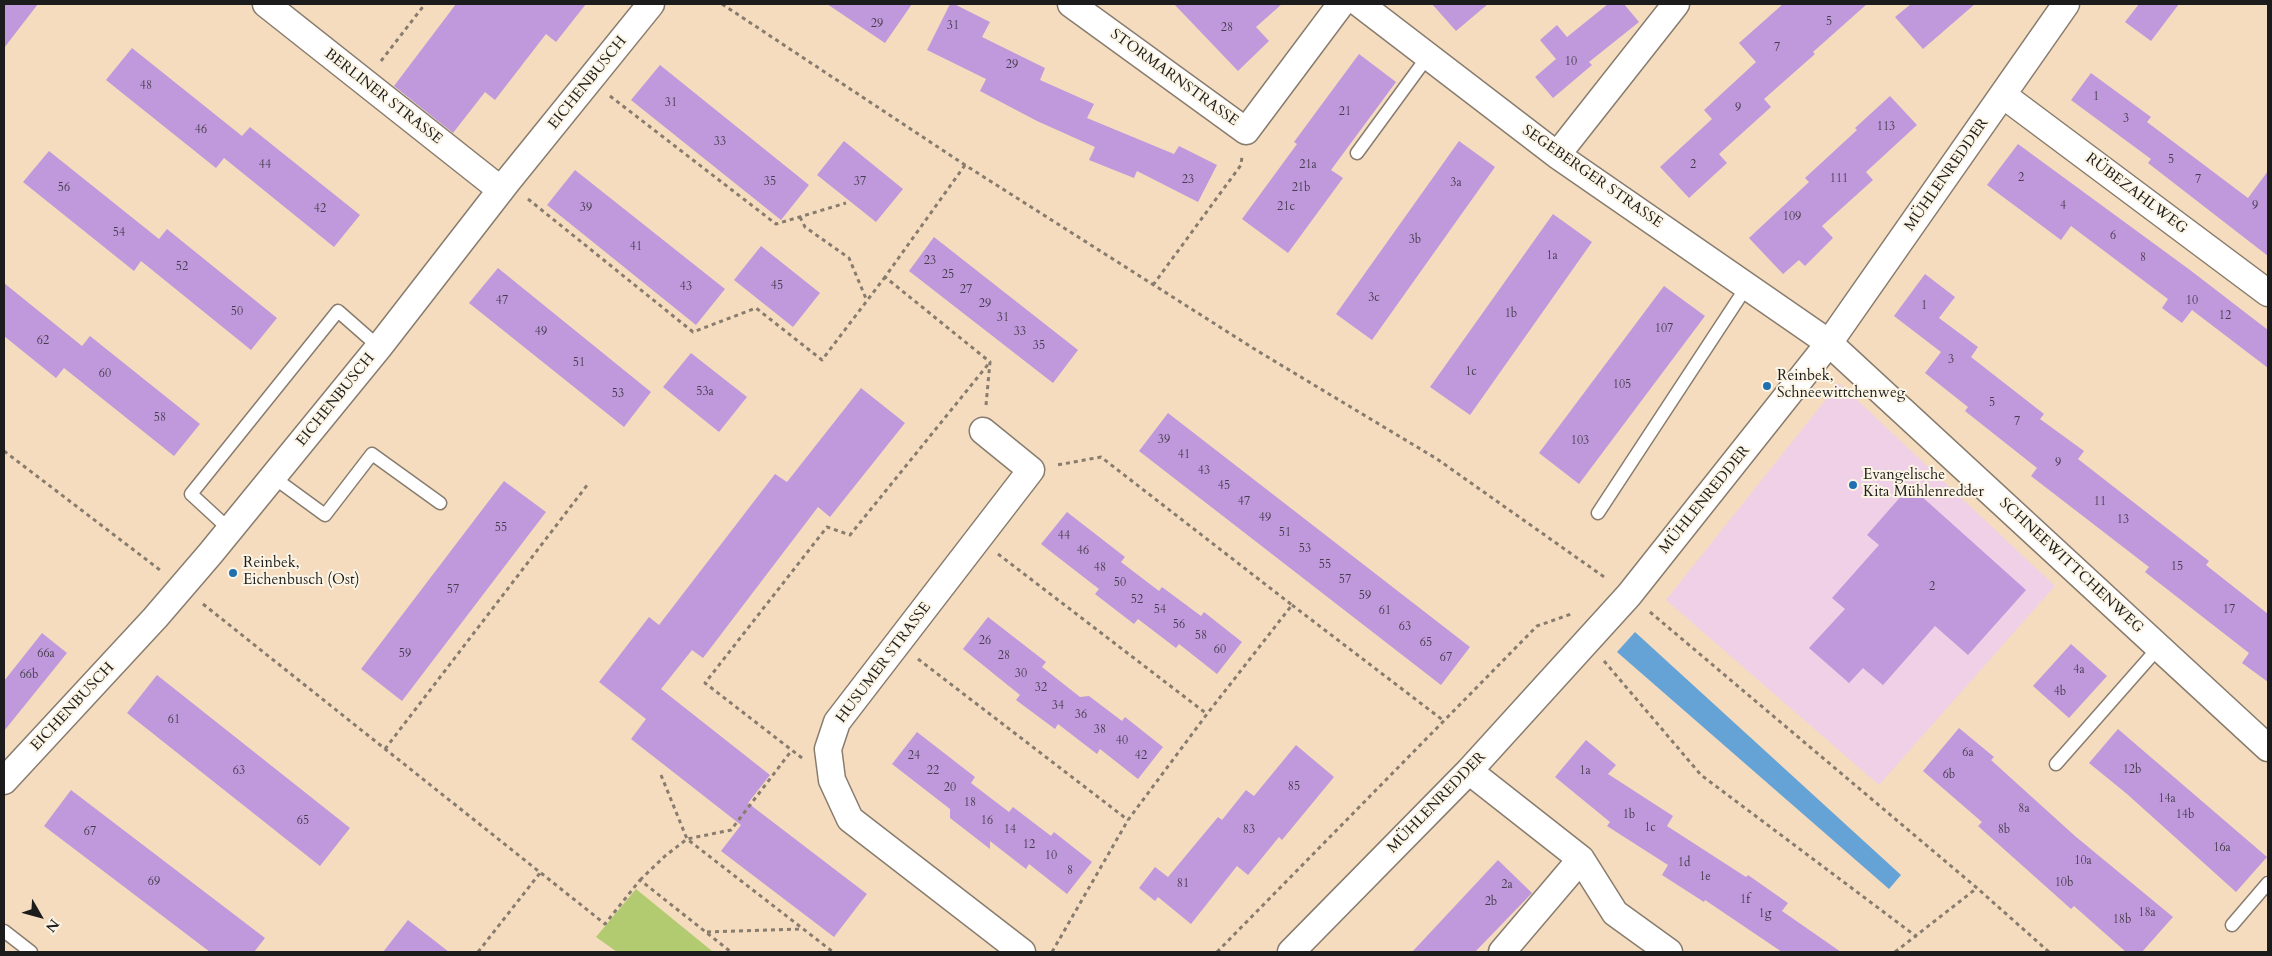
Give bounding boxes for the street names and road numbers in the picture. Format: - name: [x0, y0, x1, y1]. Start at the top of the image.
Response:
- street label: STORMARNSTRASSE: [1107, 26, 1241, 130]
- street label: EICHENBUSCH: [545, 33, 631, 133]
- street label: BERLINER STRASSE: [321, 45, 445, 149]
- street label: MÜHLENREDDER: [1901, 115, 1993, 235]
- street label: SEGEBERGER STRASSE: [1518, 122, 1666, 232]
- street label: RÜBEZAHLWEG: [2082, 150, 2190, 238]
- street label: EICHENBUSCH: [293, 350, 379, 450]
- street label: MÜHLENREDDER: [1656, 442, 1754, 558]
- street label: SCHNEEWITTCHENWEG: [1995, 495, 2147, 637]
- street label: HUSUMER STRASSE: [833, 599, 935, 727]
- street label: EICHENBUSCH: [27, 659, 119, 755]
- street label: MÜHLENREDDER: [1384, 749, 1490, 857]

